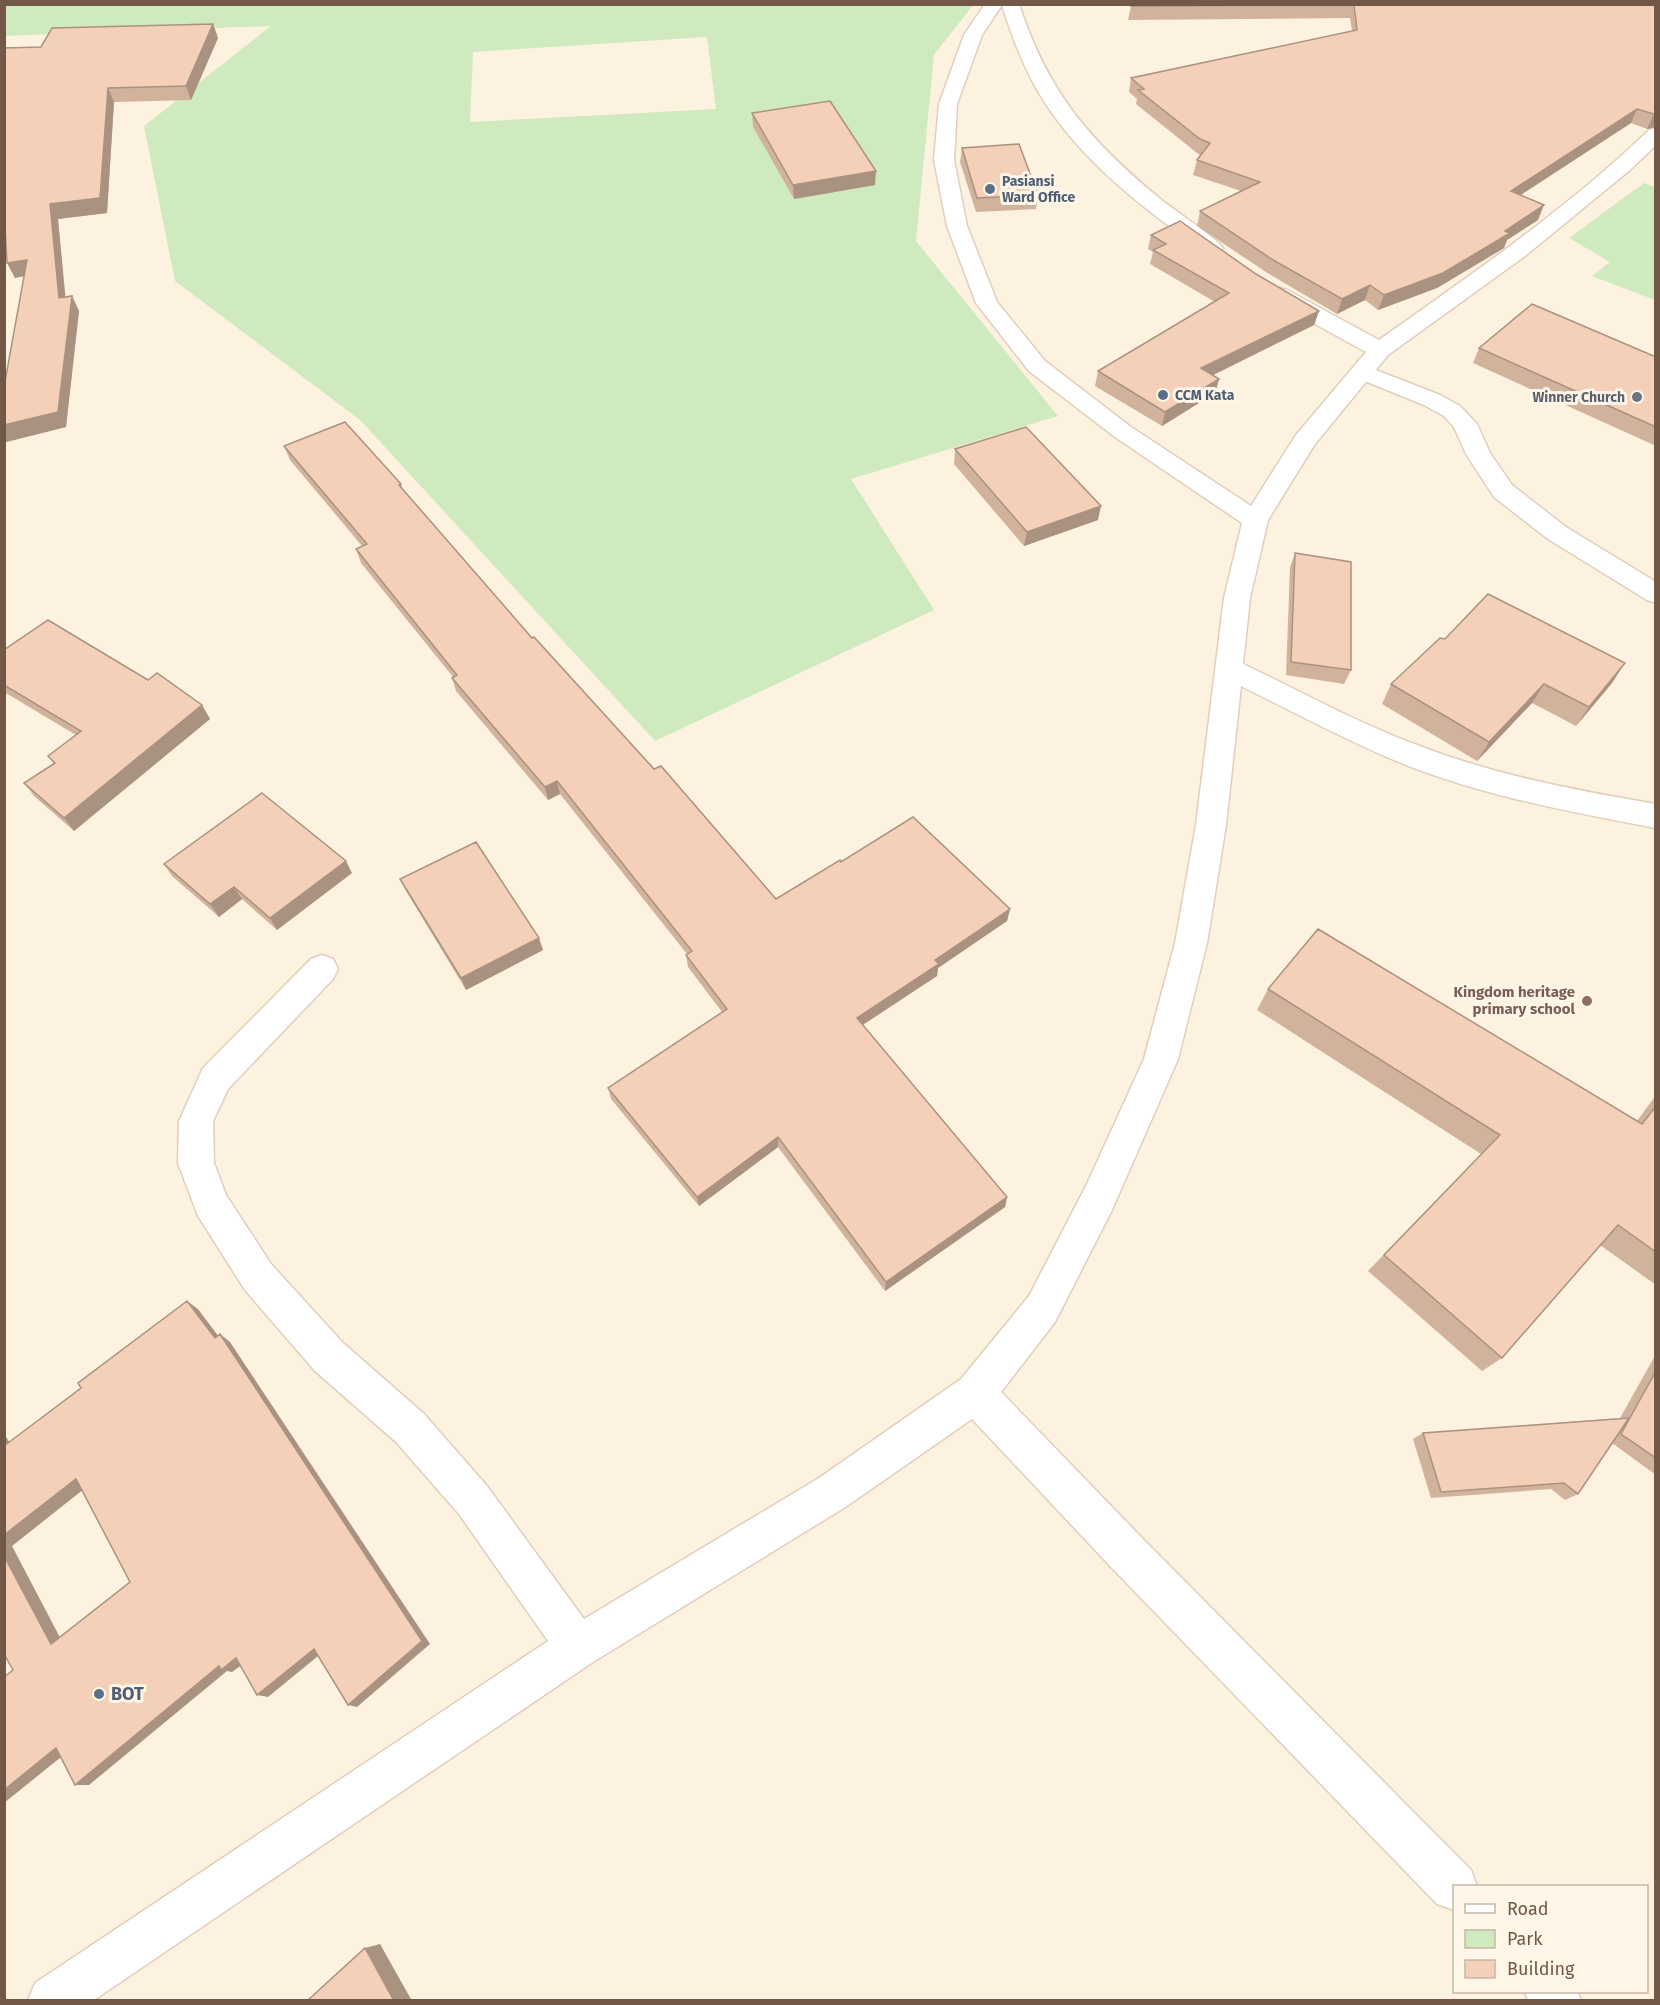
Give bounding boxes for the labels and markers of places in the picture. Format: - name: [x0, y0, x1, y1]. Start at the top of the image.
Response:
- place label: Pasiansi Ward Office: [1002, 173, 1075, 206]
- marker: Pasiansi Ward Office: [983, 182, 997, 196]
- place label: CCM Kata: [1175, 387, 1235, 404]
- marker: CCM Kata: [1156, 388, 1170, 402]
- place label: Winner Church: [1532, 389, 1625, 406]
- marker: Winner Church: [1630, 390, 1644, 404]
- place label: Kingdom heritage primary school: [1454, 983, 1576, 1018]
- marker: Kingdom heritage primary school: [1580, 994, 1594, 1008]
- place label: BOT: [111, 1683, 144, 1705]
- marker: BOT: [92, 1687, 106, 1701]

